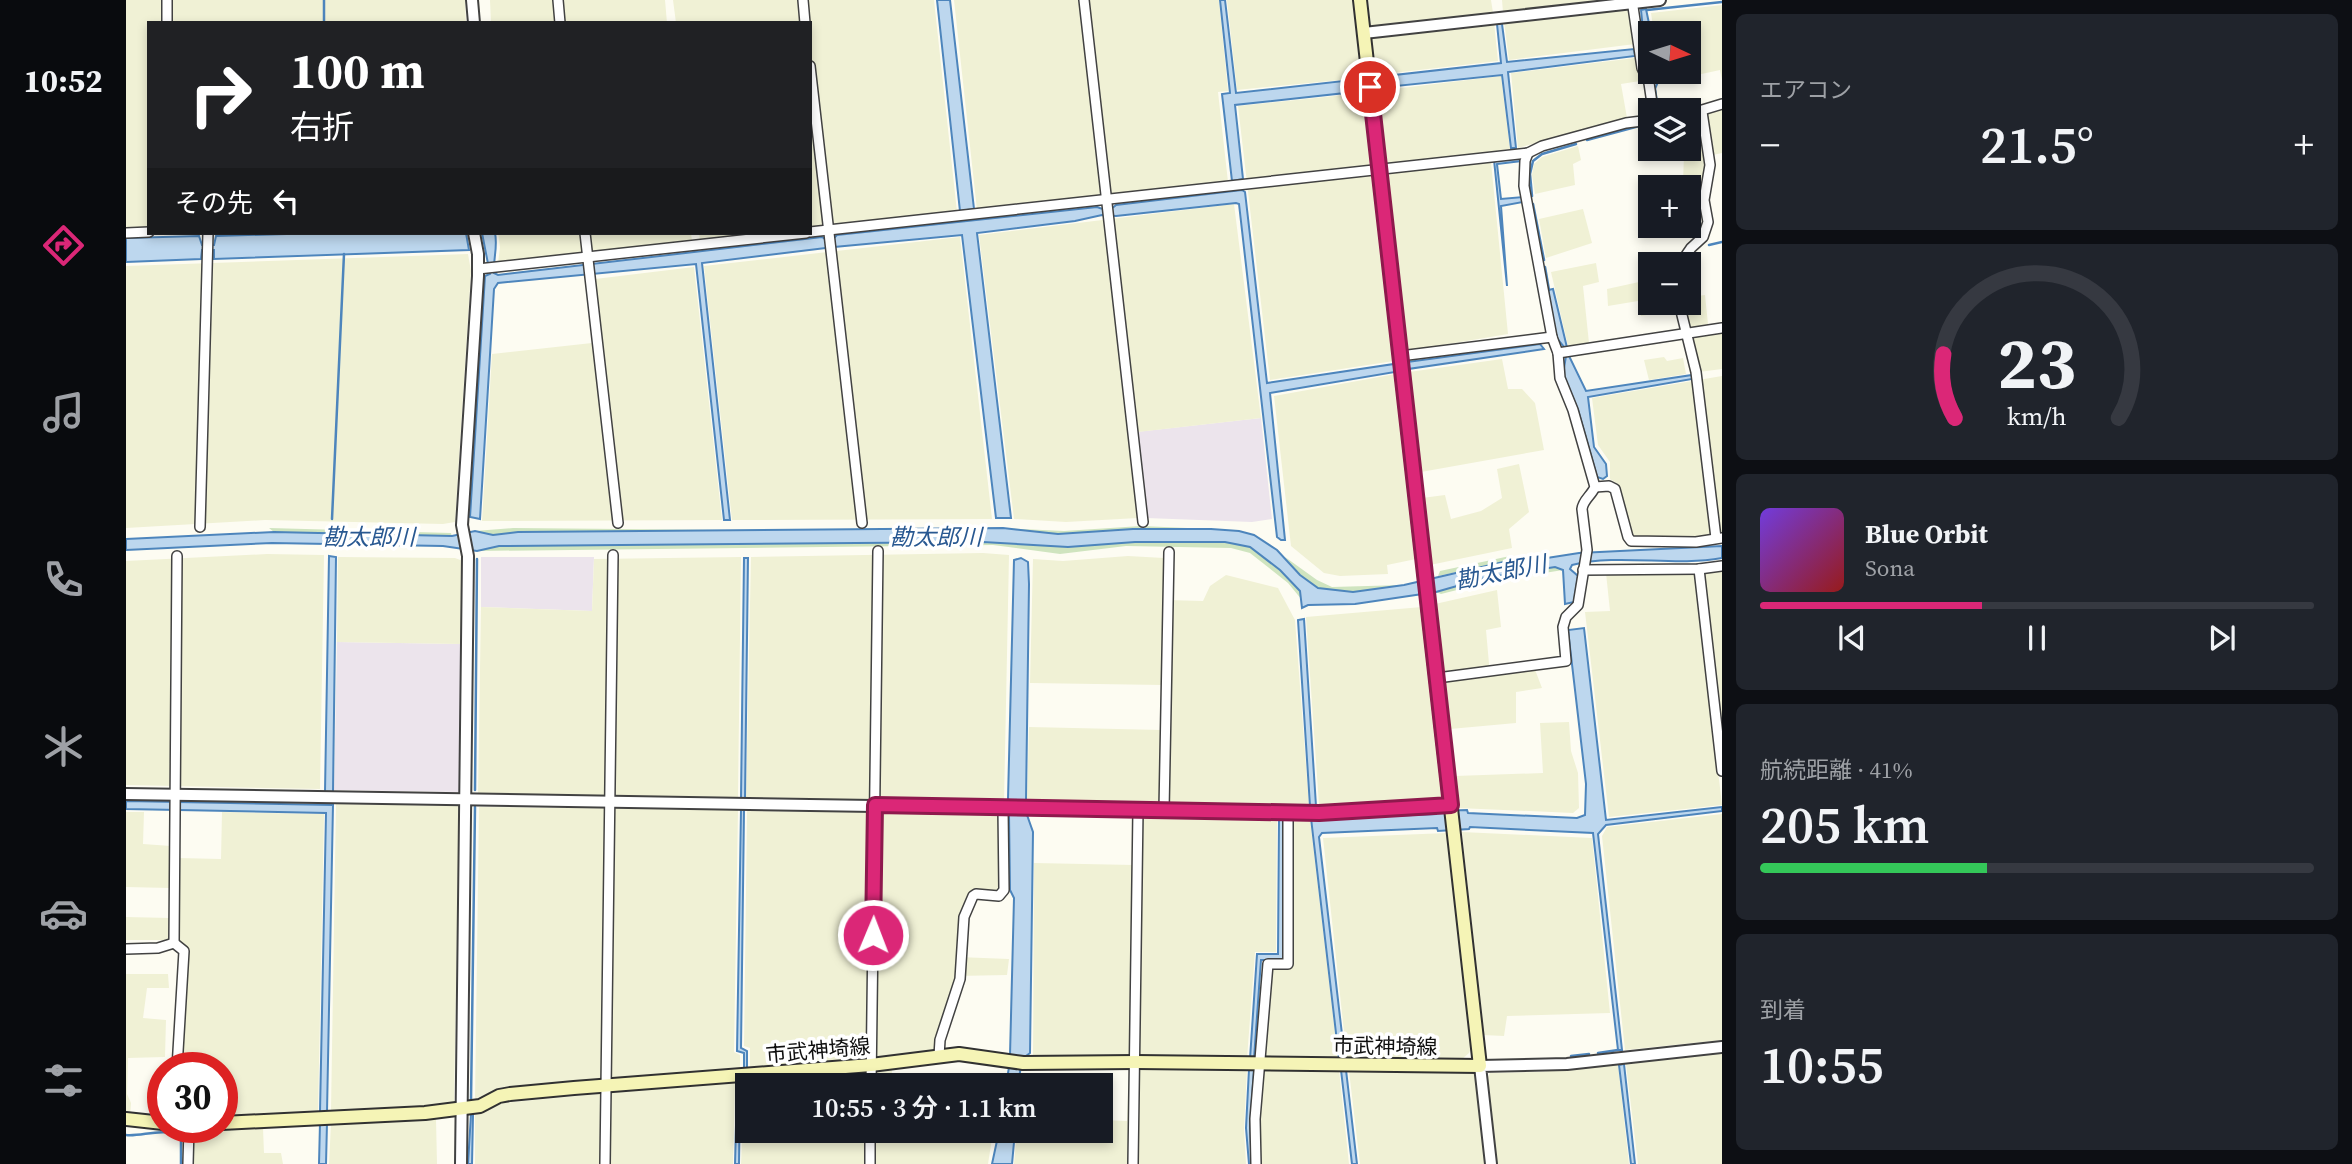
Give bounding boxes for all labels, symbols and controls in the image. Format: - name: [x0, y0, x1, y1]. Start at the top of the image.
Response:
- north arrow: [1638, 21, 1701, 84]
- map controls: [1638, 21, 1701, 315]
- text: 100 m: [290, 37, 425, 104]
- icon: right: [175, 49, 266, 140]
- pin: [1340, 57, 1400, 117]
- text: 10:52: [24, 59, 102, 103]
- icon: arrive: [1351, 68, 1389, 106]
- text: エアコン: [1760, 74, 1852, 106]
- button: layers: [1638, 98, 1701, 161]
- text: 右折: [290, 105, 354, 149]
- text: 21.5°: [1980, 109, 2094, 180]
- text: −: [1760, 119, 1780, 171]
- text: +: [2294, 119, 2314, 171]
- button: +: [1638, 175, 1701, 238]
- icon: left: [267, 182, 305, 220]
- text: その先: [175, 185, 253, 221]
- icon: directions: [39, 221, 88, 270]
- button: −: [1638, 252, 1701, 315]
- text: 23: [1998, 313, 2076, 412]
- icon: music: [39, 388, 88, 437]
- text: km/h: [2007, 399, 2067, 433]
- text: Blue Orbit: [1865, 516, 1988, 552]
- water label: 勘太郎川: [323, 521, 418, 553]
- water label: 勘太郎川: [890, 521, 985, 553]
- water label: 勘太郎川: [1453, 547, 1552, 596]
- text: Sona: [1865, 552, 1915, 584]
- icon: phone: [39, 555, 88, 604]
- icon: previous: [1833, 619, 1871, 657]
- icon: pause: [2018, 619, 2056, 657]
- icon: next: [2203, 619, 2241, 657]
- icon: climate: [39, 722, 88, 771]
- text: 航続距離 · 41%: [1760, 754, 1913, 786]
- text: 205 km: [1760, 789, 1929, 860]
- icon: car: [39, 889, 88, 938]
- position arrow: [836, 898, 910, 972]
- text: 到着: [1760, 994, 1806, 1026]
- text: 10:55: [1760, 1029, 1884, 1100]
- street label: 市武神埼線: [764, 1031, 872, 1069]
- street label: 市武神埼線: [1332, 1031, 1438, 1061]
- speed limit sign: 30: [147, 1052, 238, 1143]
- icon: filters: [39, 1056, 88, 1105]
- text: 10:55 · 3 分 · 1.1 km: [811, 1090, 1037, 1126]

